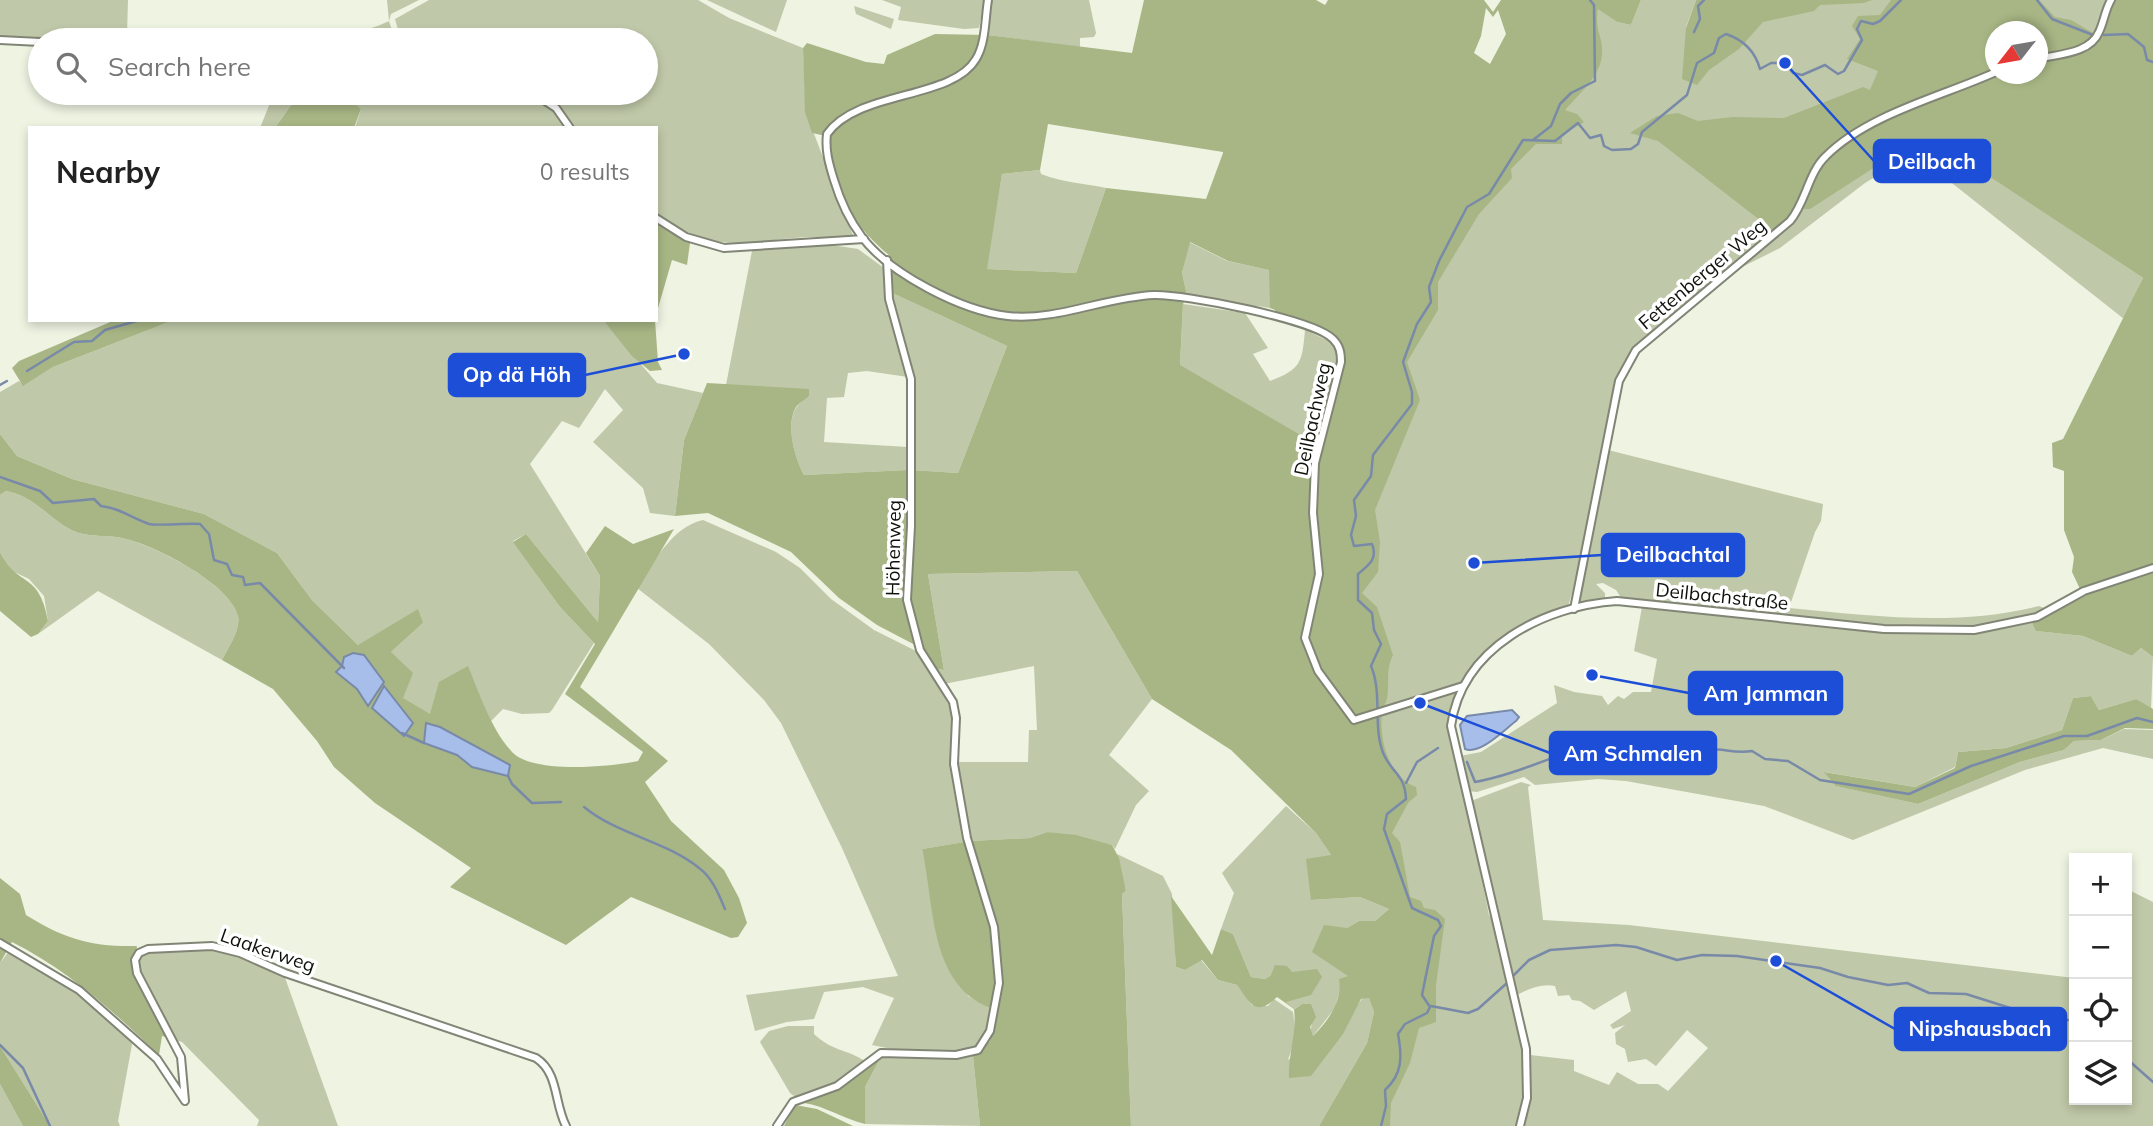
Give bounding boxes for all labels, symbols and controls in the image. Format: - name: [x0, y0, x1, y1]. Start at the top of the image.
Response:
- north arrow: [1985, 21, 2048, 84]
- search box: [28, 28, 658, 105]
- icon: search: [52, 48, 90, 86]
- text: Search here: [108, 50, 251, 83]
- callout: Deilbach: [1874, 140, 1990, 182]
- text: Deilbach: [1888, 148, 1976, 174]
- text: Nearby: [56, 153, 160, 191]
- text: 0 results: [540, 157, 630, 186]
- street label: Fettenberger Weg: [1633, 214, 1771, 334]
- callout: Op dä Höh: [449, 354, 585, 396]
- street label: Deilbachweg: [1288, 360, 1336, 478]
- text: Op dä Höh: [463, 361, 571, 387]
- street label: Höhenweg: [880, 500, 906, 596]
- callout: Deilbachtal: [1602, 534, 1744, 576]
- text: Deilbachtal: [1616, 541, 1730, 567]
- street label: Deilbachstraße: [1654, 577, 1790, 615]
- callout: Am Jamman: [1689, 672, 1842, 714]
- text: Am Jamman: [1704, 680, 1828, 706]
- callout: Am Schmalen: [1550, 732, 1716, 774]
- text: Am Schmalen: [1564, 740, 1702, 766]
- map controls: [2069, 853, 2132, 1105]
- button: +: [2069, 853, 2132, 916]
- button: −: [2069, 916, 2132, 979]
- street label: Laakerweg: [217, 923, 319, 977]
- button: locate: [2069, 979, 2132, 1042]
- callout: Nipshausbach: [1895, 1008, 2066, 1050]
- text: Nipshausbach: [1909, 1015, 2051, 1041]
- button: layers: [2069, 1042, 2132, 1105]

